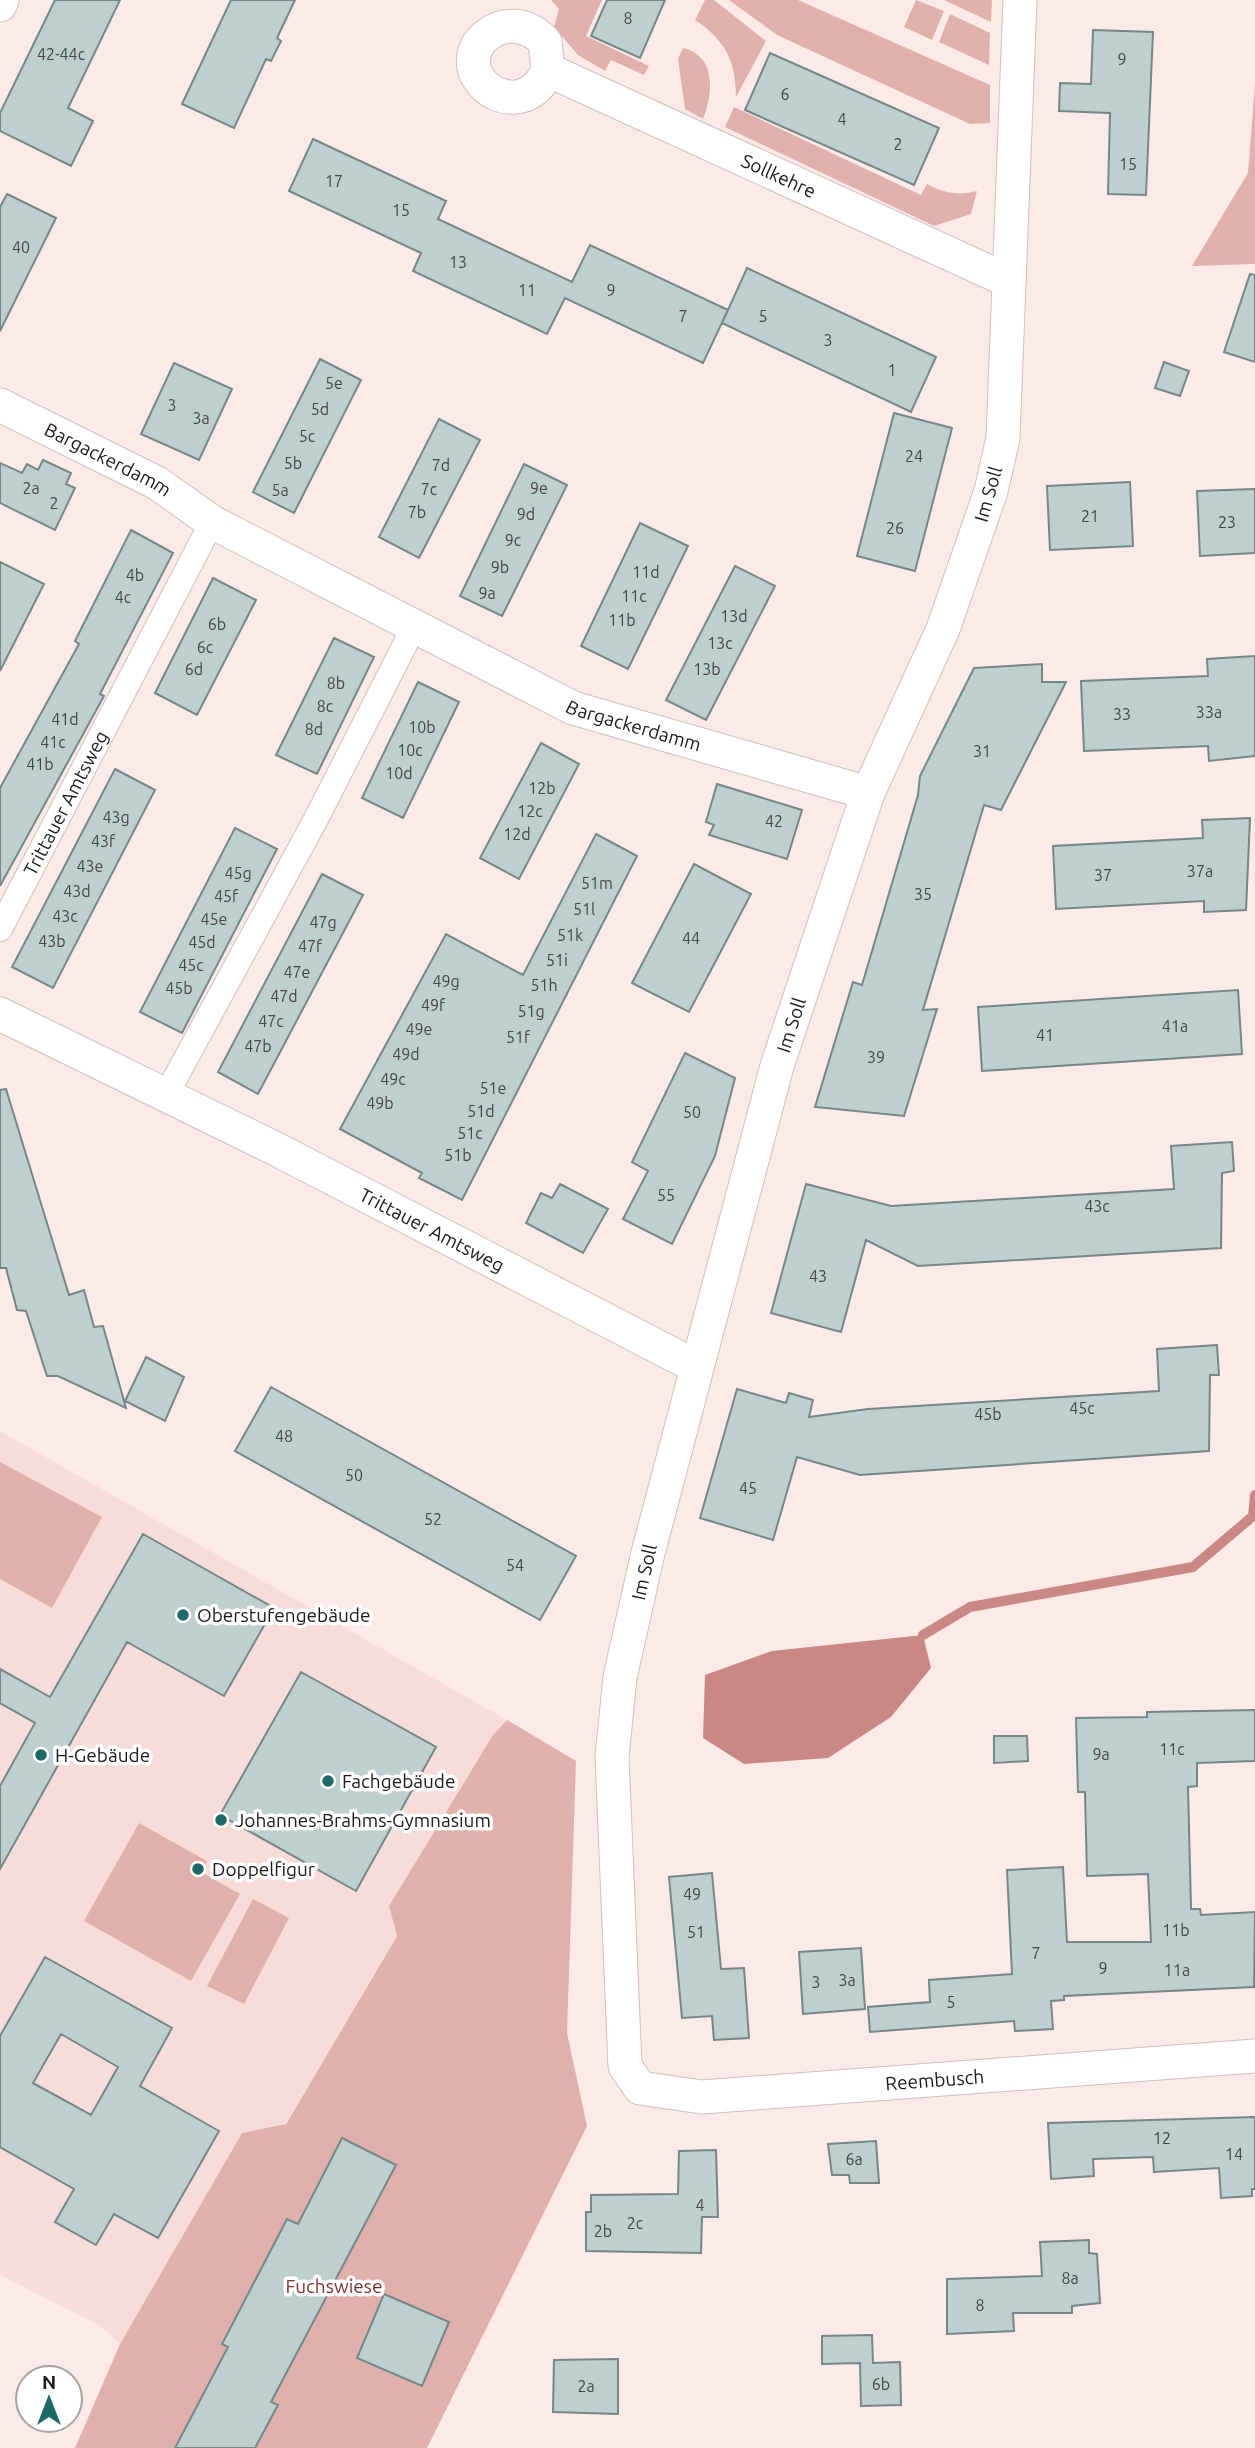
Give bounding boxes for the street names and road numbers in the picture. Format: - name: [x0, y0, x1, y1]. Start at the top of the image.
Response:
- street label: Sollkehre: [738, 149, 819, 202]
- street label: Bargackerdamm: [41, 418, 176, 501]
- street label: Im Soll: [970, 464, 1006, 524]
- street label: Bargackerdamm: [562, 695, 704, 755]
- street label: Trittauer Amtsweg: [19, 727, 112, 879]
- street label: Im Soll: [772, 995, 810, 1055]
- street label: Trittauer Amtsweg: [356, 1183, 508, 1276]
- street label: Im Soll: [627, 1542, 661, 1602]
- street label: Reembusch: [884, 2065, 985, 2094]

